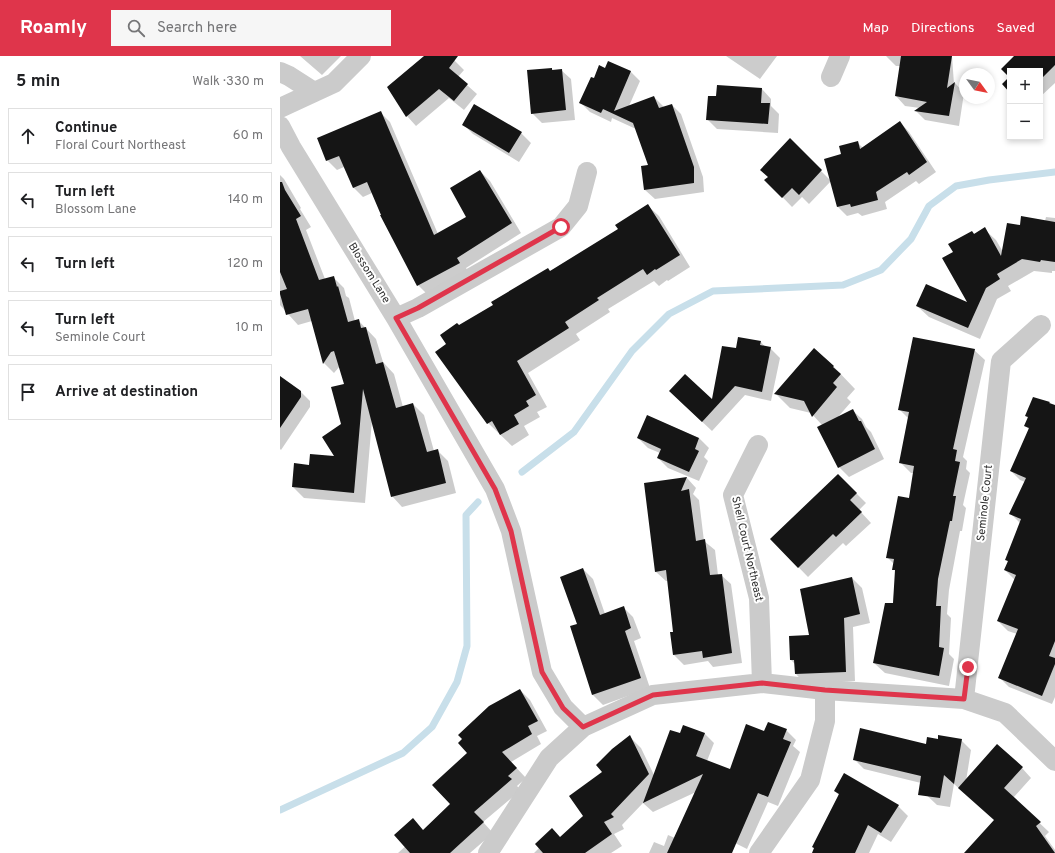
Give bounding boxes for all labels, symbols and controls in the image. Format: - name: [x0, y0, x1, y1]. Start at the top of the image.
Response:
- search box: [111, 10, 391, 46]
- text: Roamly: [20, 16, 87, 40]
- icon: search: [125, 17, 147, 39]
- text: Search here: [157, 19, 237, 38]
- text: Map: [863, 20, 889, 37]
- text: Directions: [911, 20, 975, 37]
- text: Saved: [997, 20, 1035, 37]
- north arrow: [959, 68, 995, 104]
- map controls: [1007, 68, 1043, 140]
- button: +: [1007, 68, 1043, 104]
- text: 5 min: [16, 71, 60, 93]
- text: Walk · 330 m: [192, 74, 264, 90]
- button: −: [1007, 104, 1043, 140]
- text: Continue: [55, 119, 117, 138]
- icon: ahead: [17, 125, 39, 147]
- text: 60 m: [233, 128, 263, 144]
- text: Floral Court Northeast: [55, 138, 186, 154]
- text: Turn left: [55, 183, 115, 202]
- icon: left: [17, 189, 39, 211]
- text: 140 m: [228, 192, 263, 208]
- text: Blossom Lane: [55, 202, 136, 218]
- route start: [552, 218, 570, 236]
- street label: Blossom Lane: [345, 240, 393, 306]
- icon: left: [17, 253, 39, 275]
- text: Turn left: [55, 255, 115, 274]
- text: 120 m: [228, 256, 263, 272]
- text: Turn left: [55, 311, 115, 330]
- icon: left: [17, 317, 39, 339]
- text: 10 m: [236, 320, 263, 336]
- text: Seminole Court: [55, 330, 146, 346]
- icon: arrive: [17, 381, 39, 403]
- text: Arrive at destination: [55, 383, 198, 402]
- street label: Seminole Court: [974, 464, 996, 542]
- street label: Shell Court Northeast: [728, 495, 766, 603]
- route end: [959, 658, 977, 676]

